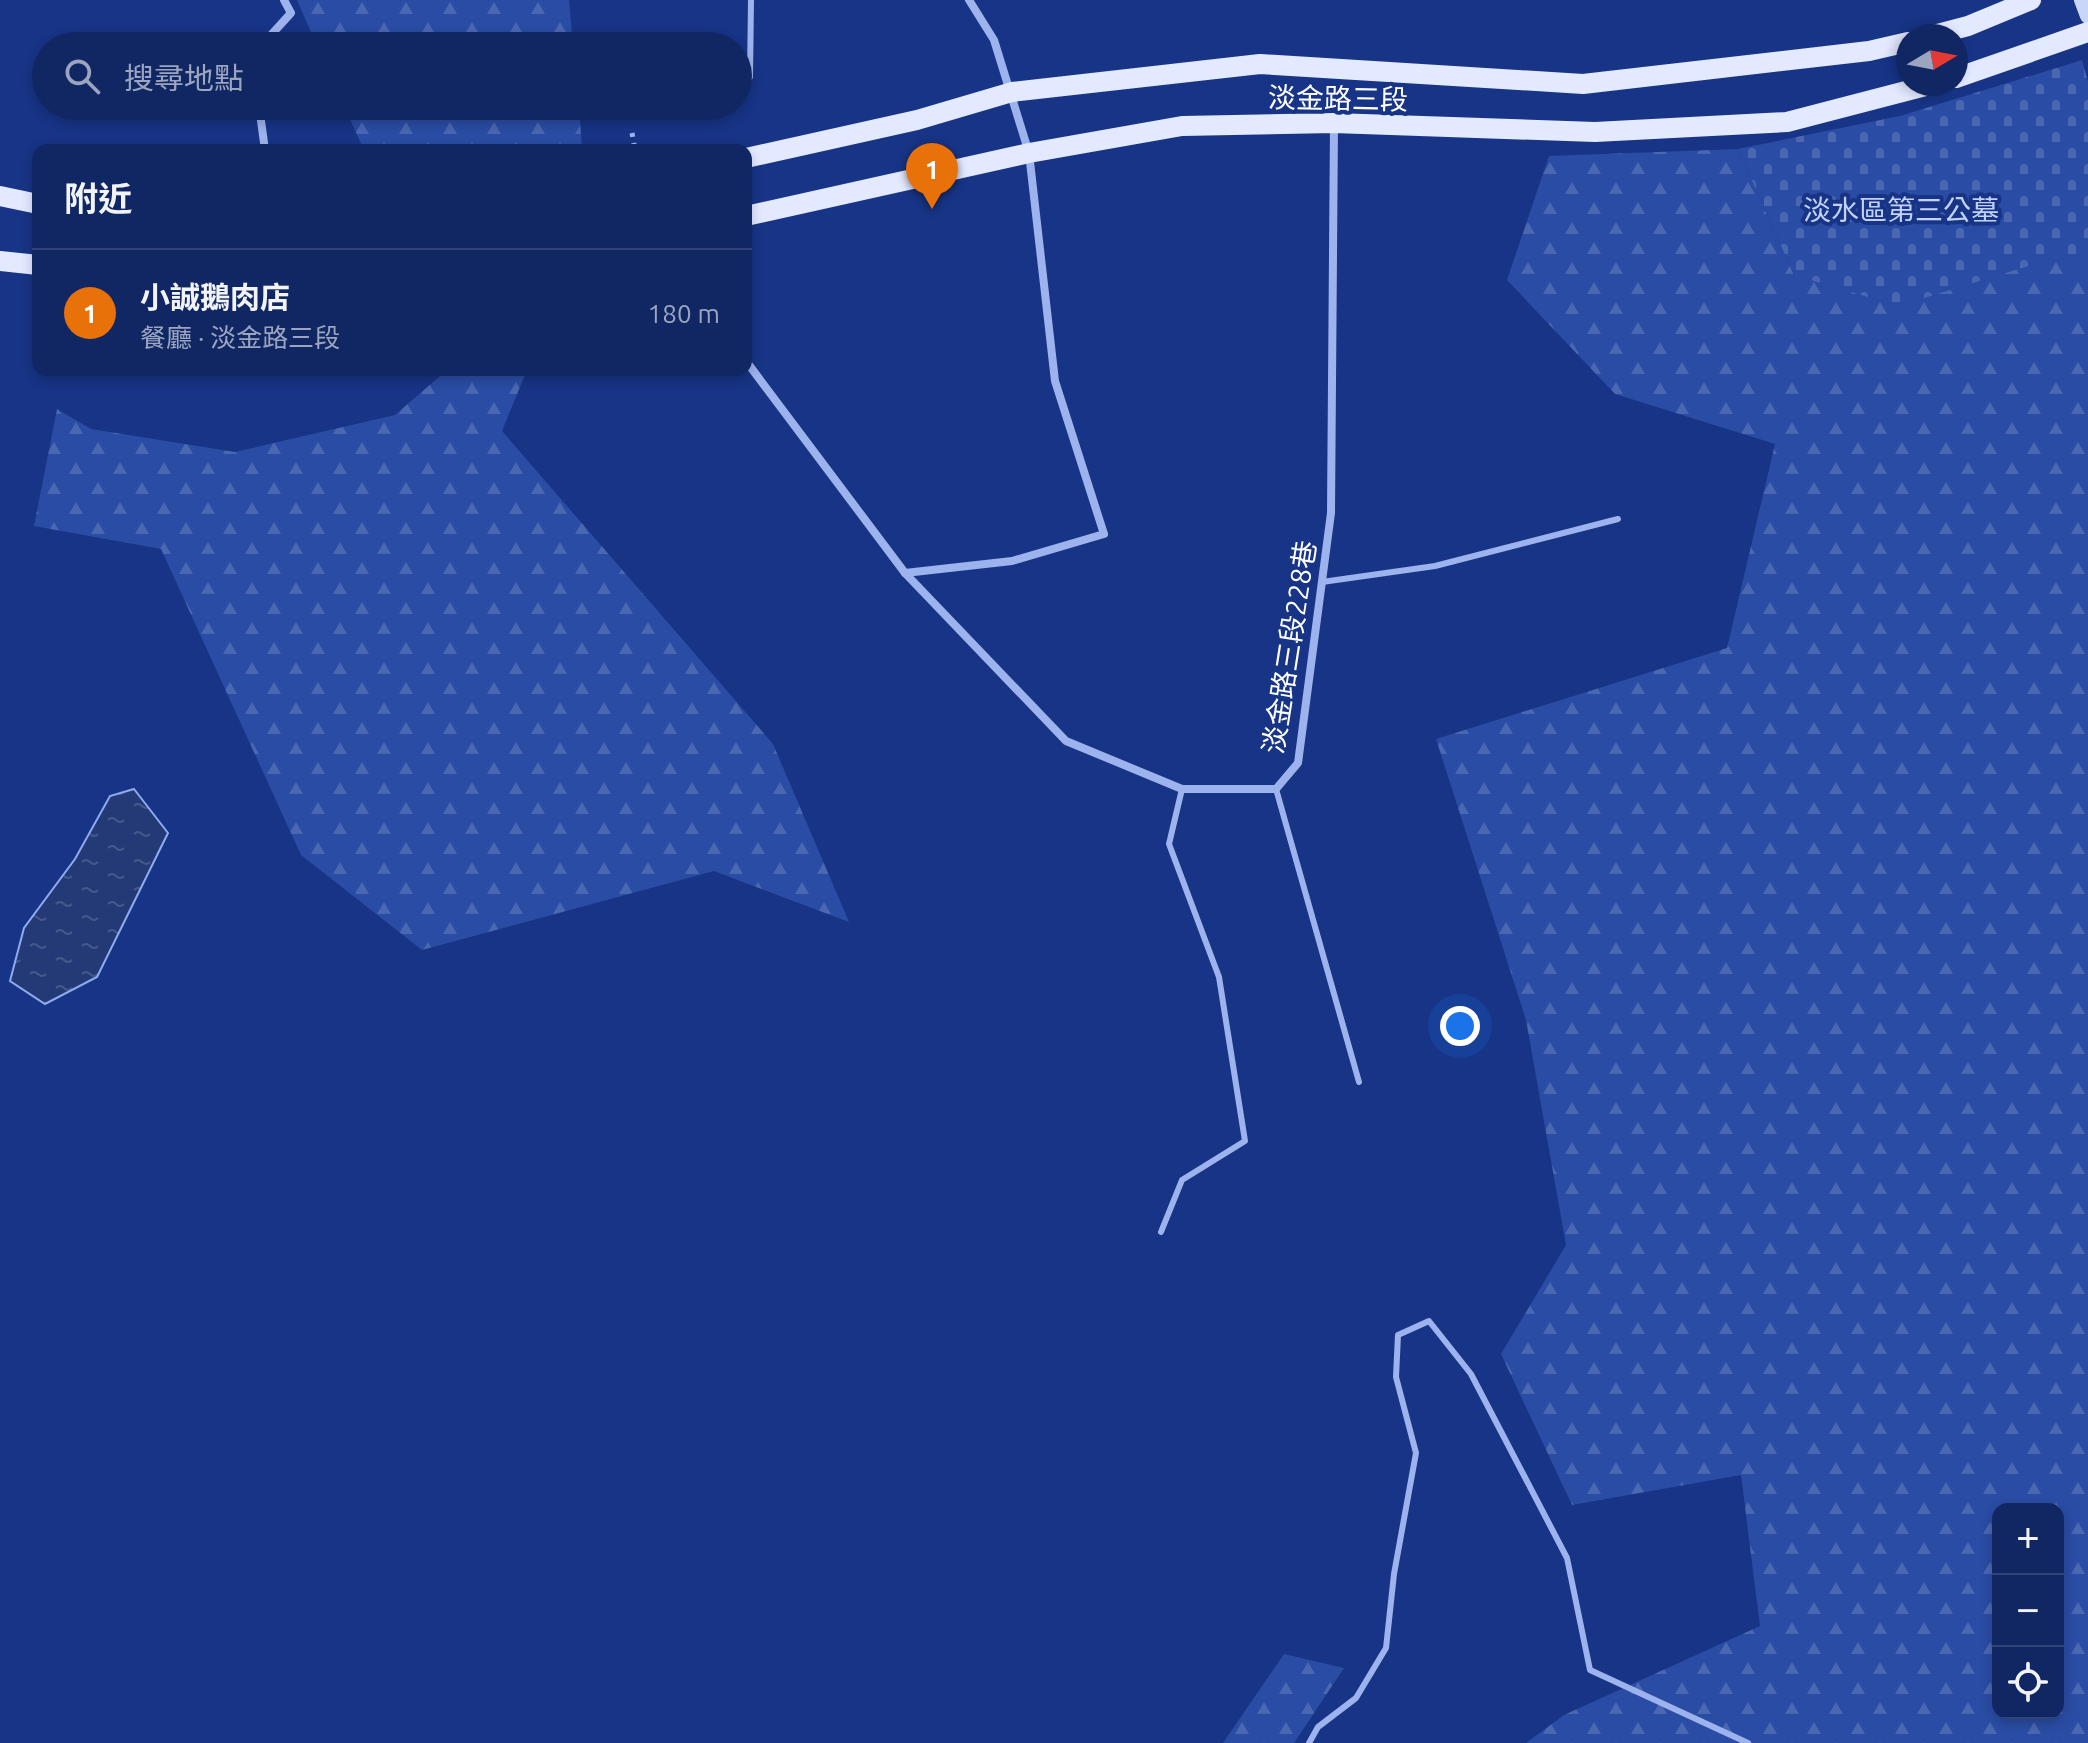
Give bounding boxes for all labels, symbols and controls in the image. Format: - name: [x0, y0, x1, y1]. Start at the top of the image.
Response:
- north arrow: [1896, 24, 1968, 96]
- search box: [32, 32, 752, 120]
- icon: search: [60, 54, 104, 98]
- text: 搜尋地點: [124, 61, 244, 95]
- street label: 淡金路三段: [1268, 81, 1408, 115]
- pin: 1: [906, 143, 958, 209]
- text: 附近: [64, 179, 132, 217]
- park label: 淡水區第三公墓: [1803, 194, 1999, 225]
- text: 小誠鵝肉店: [140, 280, 290, 314]
- text: 1: [83, 299, 97, 328]
- text: 180 m: [648, 299, 720, 328]
- text: 餐廳 · 淡金路三段: [140, 323, 340, 352]
- street label: 淡金路三段228巷: [1257, 538, 1321, 756]
- your location: [1440, 1006, 1480, 1046]
- map controls: [1992, 1503, 2064, 1719]
- button: +: [1992, 1503, 2064, 1575]
- button: −: [1992, 1575, 2064, 1647]
- button: locate: [1992, 1647, 2064, 1719]

